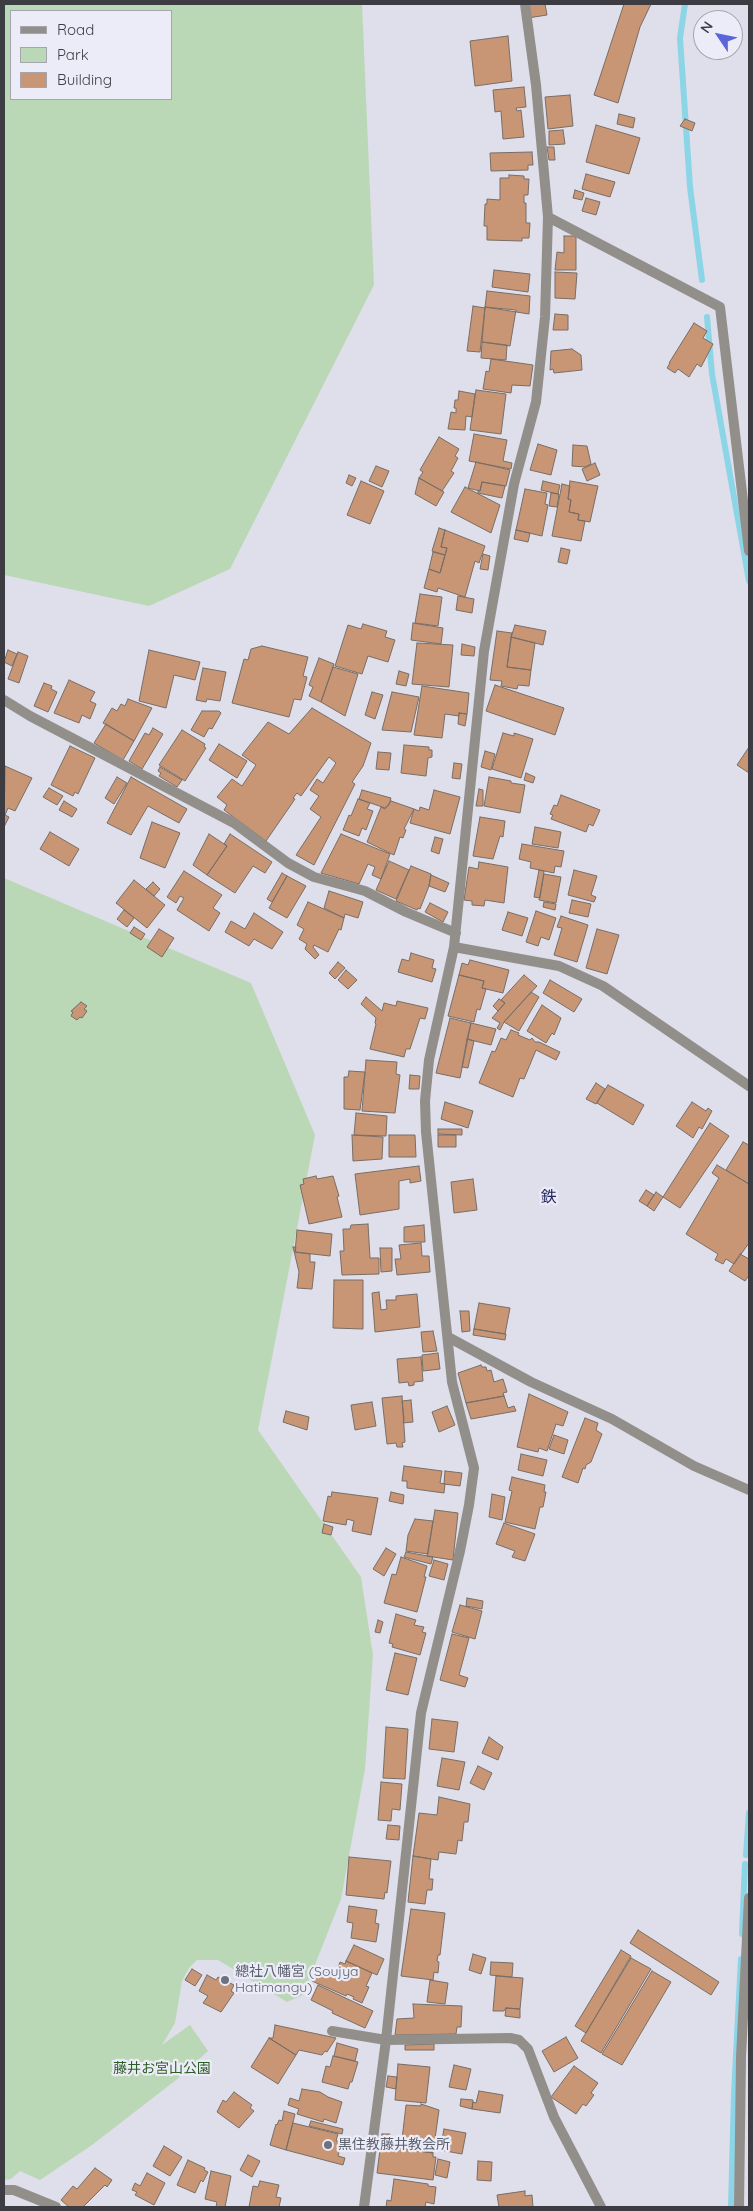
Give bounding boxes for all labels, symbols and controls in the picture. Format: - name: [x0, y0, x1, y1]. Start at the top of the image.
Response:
- legend: [10, 10, 172, 100]
- north arrow: [693, 10, 743, 60]
- text: N: [696, 18, 717, 36]
- text: Road: [57, 20, 94, 39]
- text: Park: [57, 45, 89, 64]
- text: Building: [57, 70, 112, 89]
- district label: 鉄: [541, 1187, 557, 1207]
- place label: 總社八幡宮 (Soujya Hatimangu): [235, 1964, 359, 1996]
- marker: 總社八幡宮 (Soujya Hatimangu): [219, 1974, 231, 1986]
- park label: 藤井お宮山公園: [113, 2061, 211, 2077]
- place label: 黒住教藤井教会所: [338, 2137, 450, 2153]
- marker: 黒住教藤井教会所: [322, 2139, 334, 2151]

